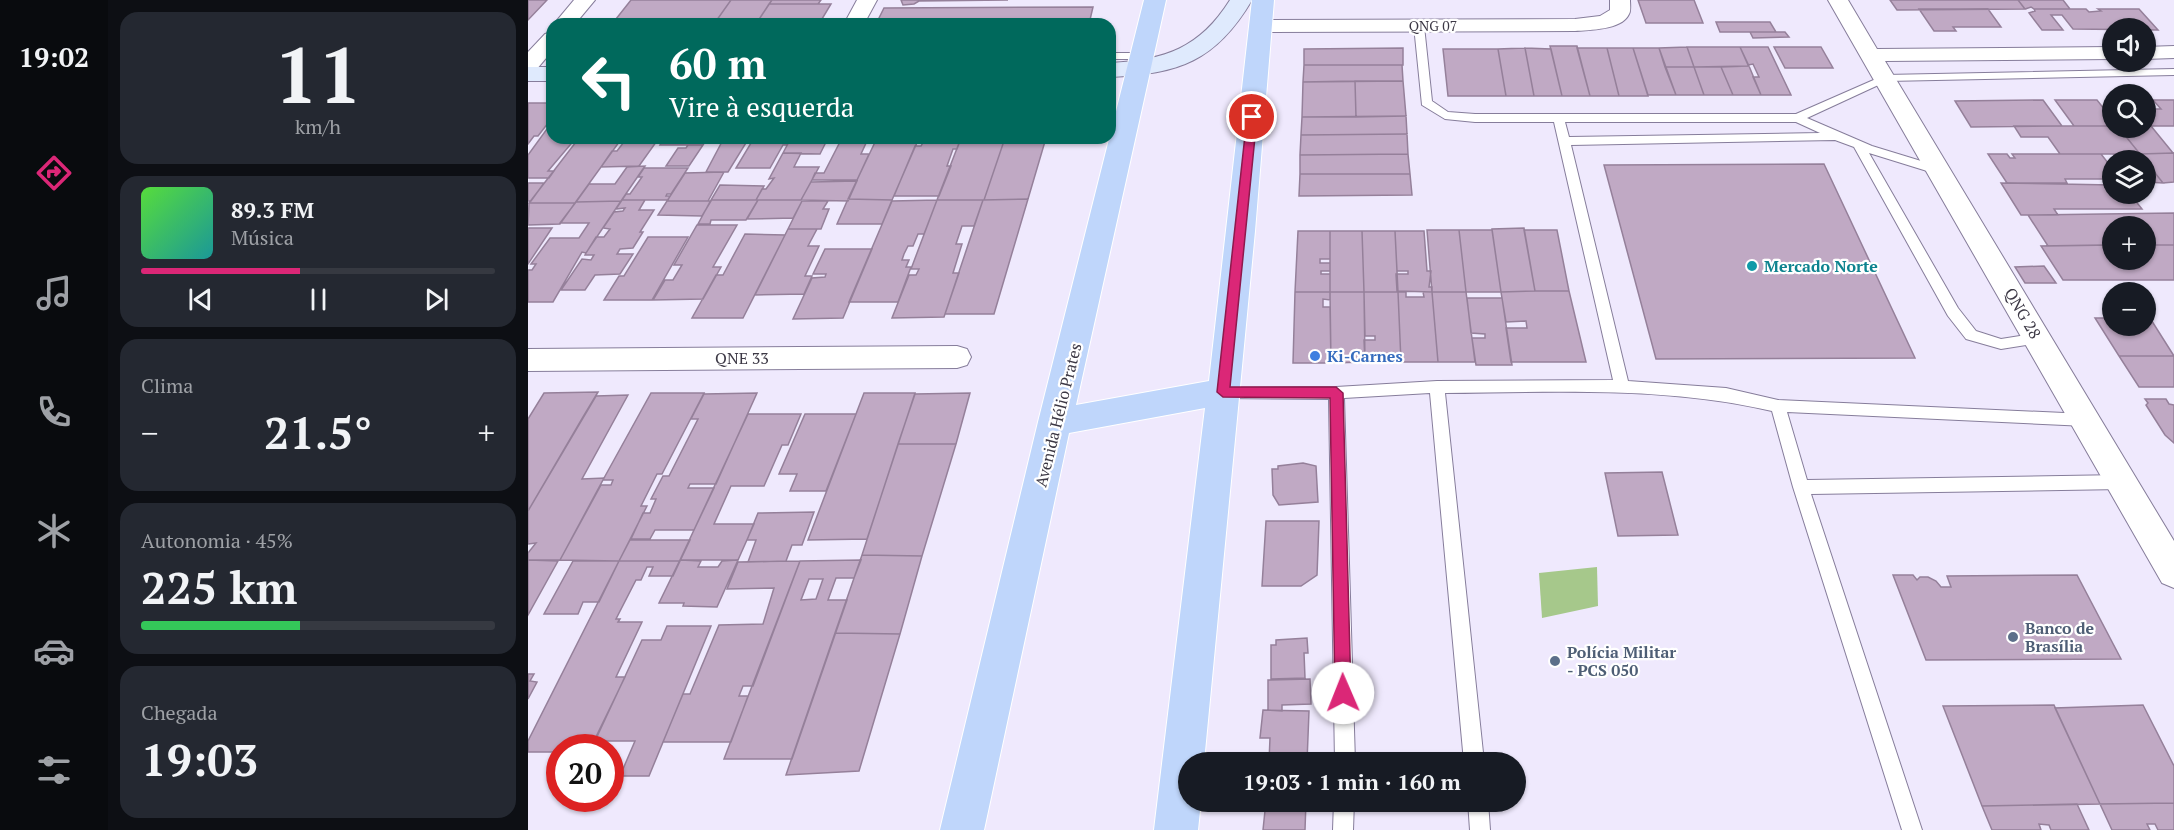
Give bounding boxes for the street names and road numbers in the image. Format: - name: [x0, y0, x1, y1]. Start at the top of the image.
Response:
- street label: QNG 07: [1409, 16, 1457, 35]
- street label: QNG 28: [2000, 283, 2046, 343]
- street label: Avenida Hélio Prates: [1029, 341, 1087, 489]
- street label: QNE 33: [715, 347, 769, 369]

